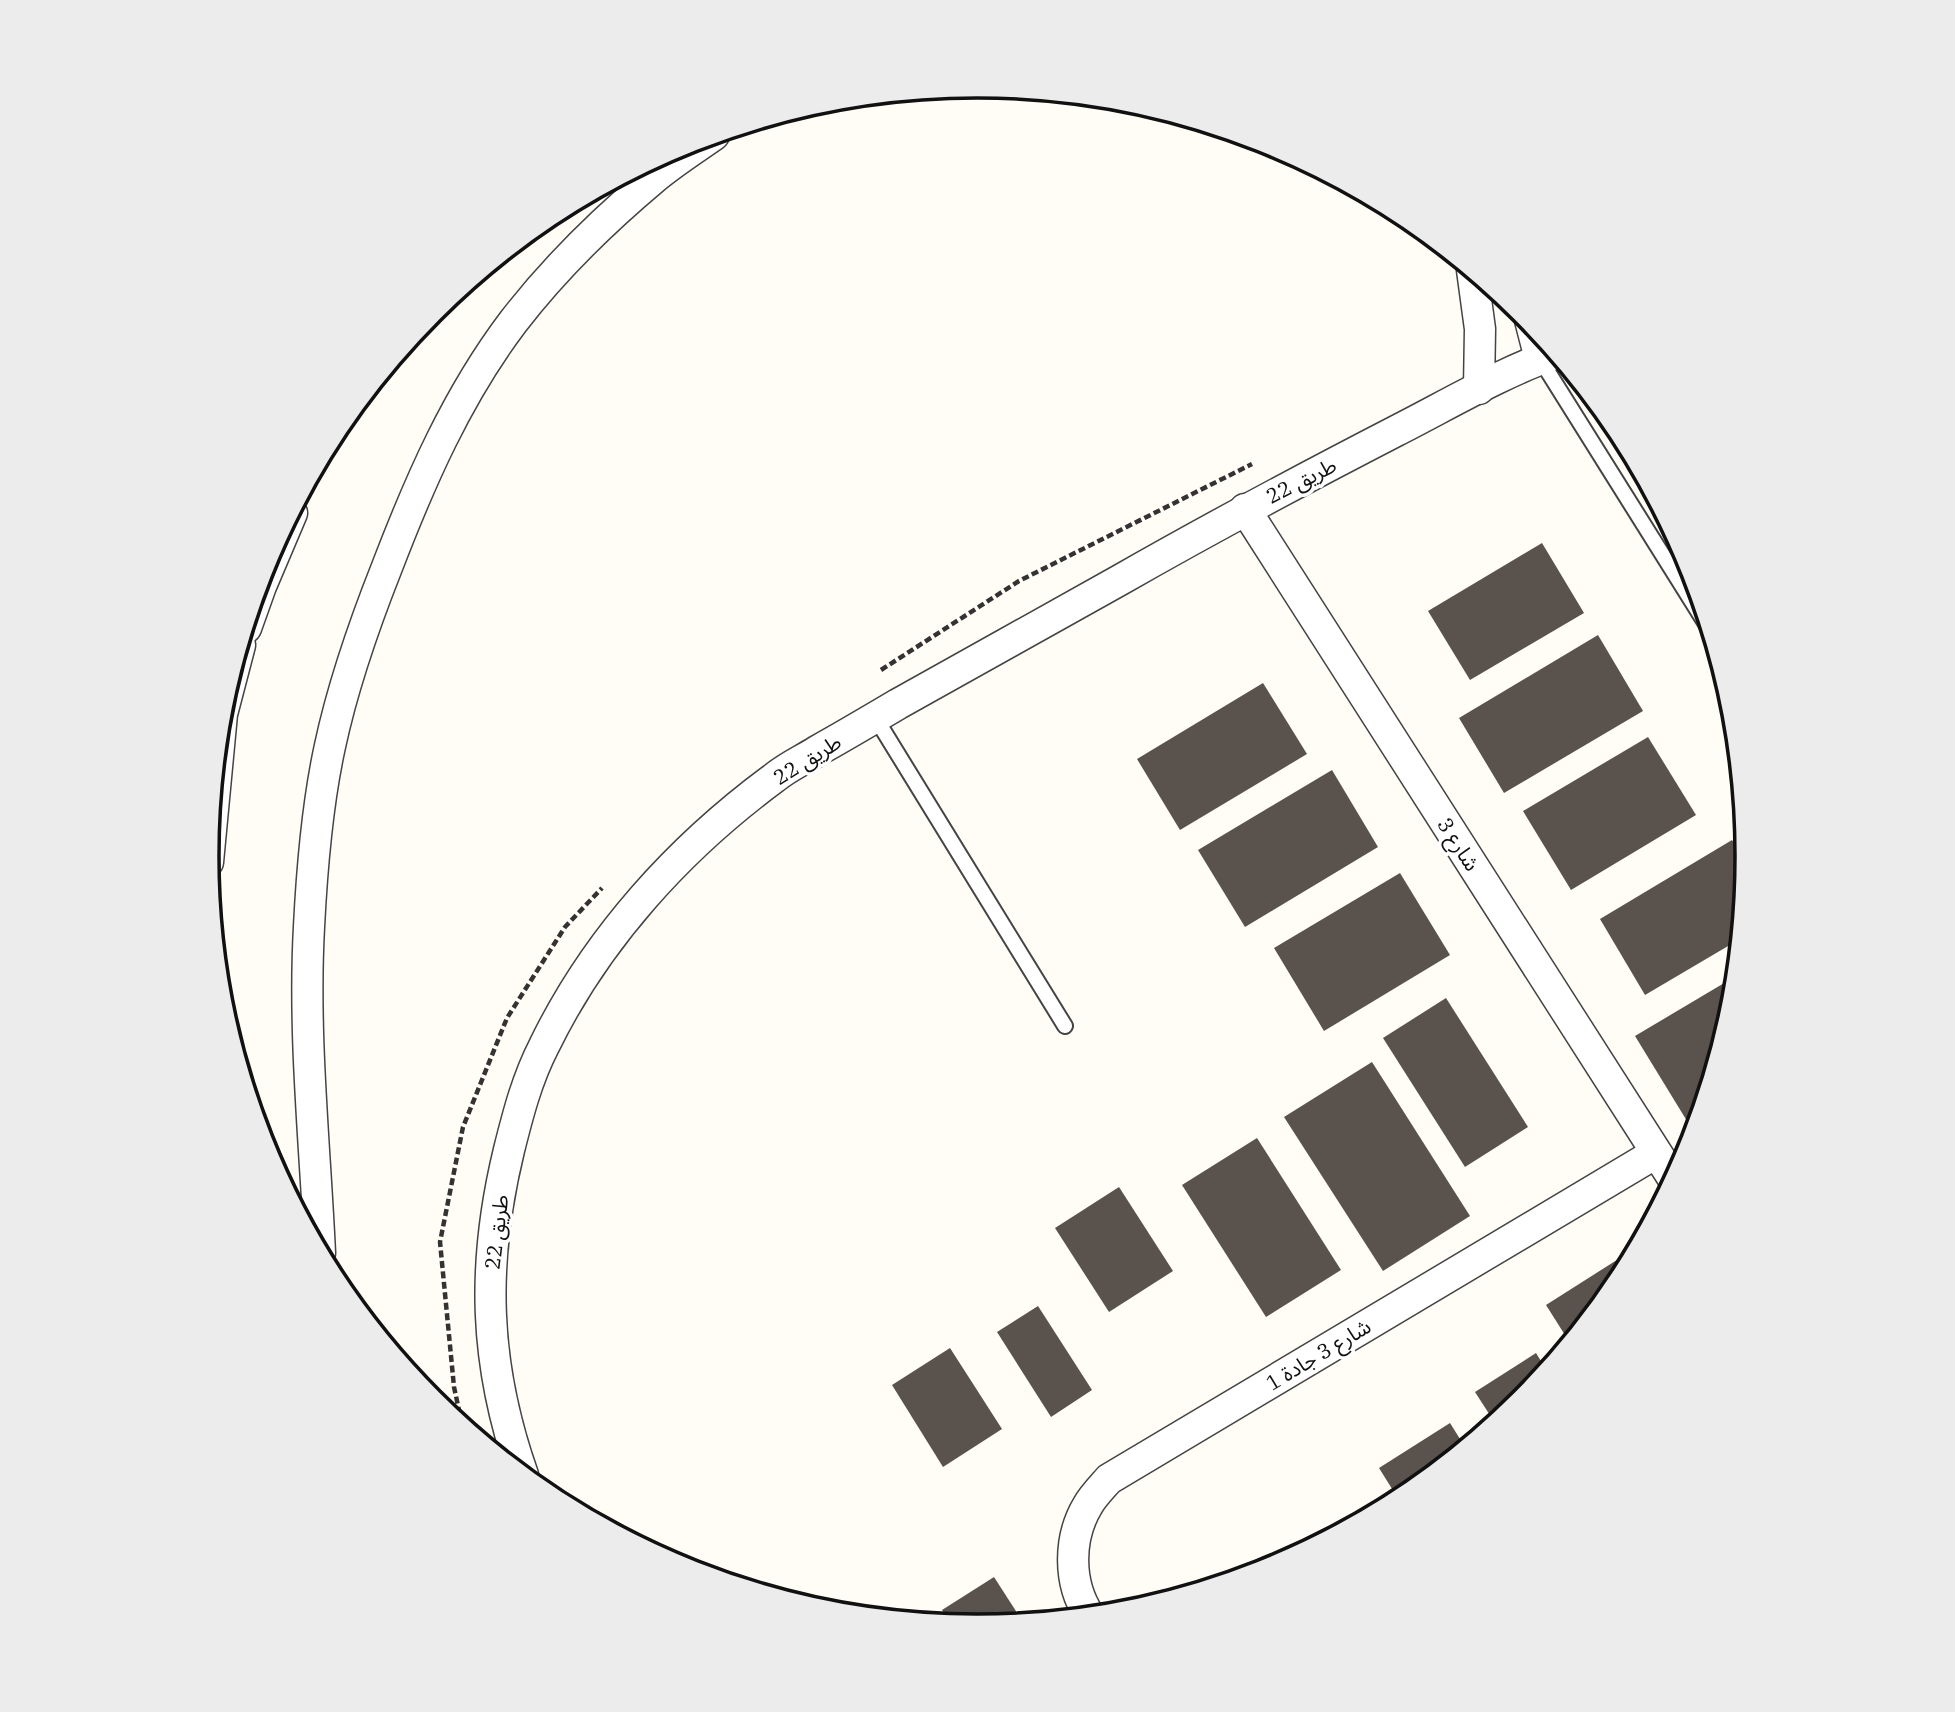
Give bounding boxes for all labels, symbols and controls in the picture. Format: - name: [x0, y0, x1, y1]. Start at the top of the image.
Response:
- street label: طريق 22: [1261, 450, 1341, 510]
- street label: طريق 22: [768, 727, 846, 791]
- street label: شارع 3: [1430, 812, 1487, 877]
- street label: طريق 22: [478, 1193, 514, 1271]
- street label: شارع 3 جادة 1: [1260, 1312, 1377, 1398]

